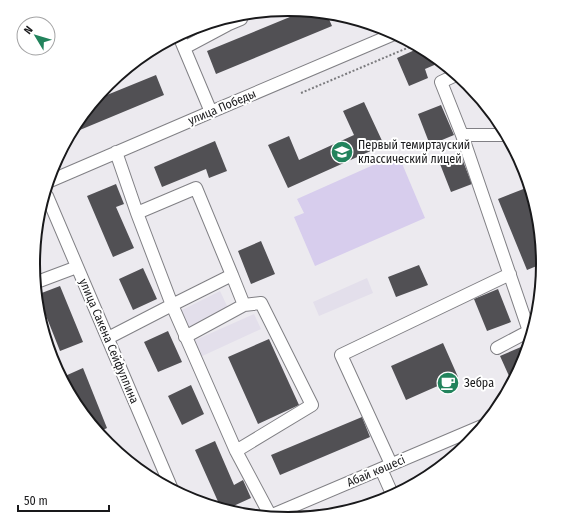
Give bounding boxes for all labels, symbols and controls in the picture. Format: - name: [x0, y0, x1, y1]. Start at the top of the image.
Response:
- north arrow: [16, 16, 56, 56]
- text: N: [21, 24, 36, 37]
- street label: улица Победы: [186, 86, 258, 128]
- place label: Первый темиртауский классический лицей: [358, 138, 470, 166]
- school or university icon: Первый темиртауский классический лицей: [329, 139, 355, 165]
- street label: улица Сакена Сейфуллина: [76, 276, 142, 406]
- cafe icon: Зебра: [435, 370, 461, 396]
- place label: Зебра: [464, 376, 494, 390]
- street label: Абай көшесі: [345, 452, 407, 490]
- scale bar: [18, 487, 109, 513]
- text: 50 m: [24, 494, 48, 508]

